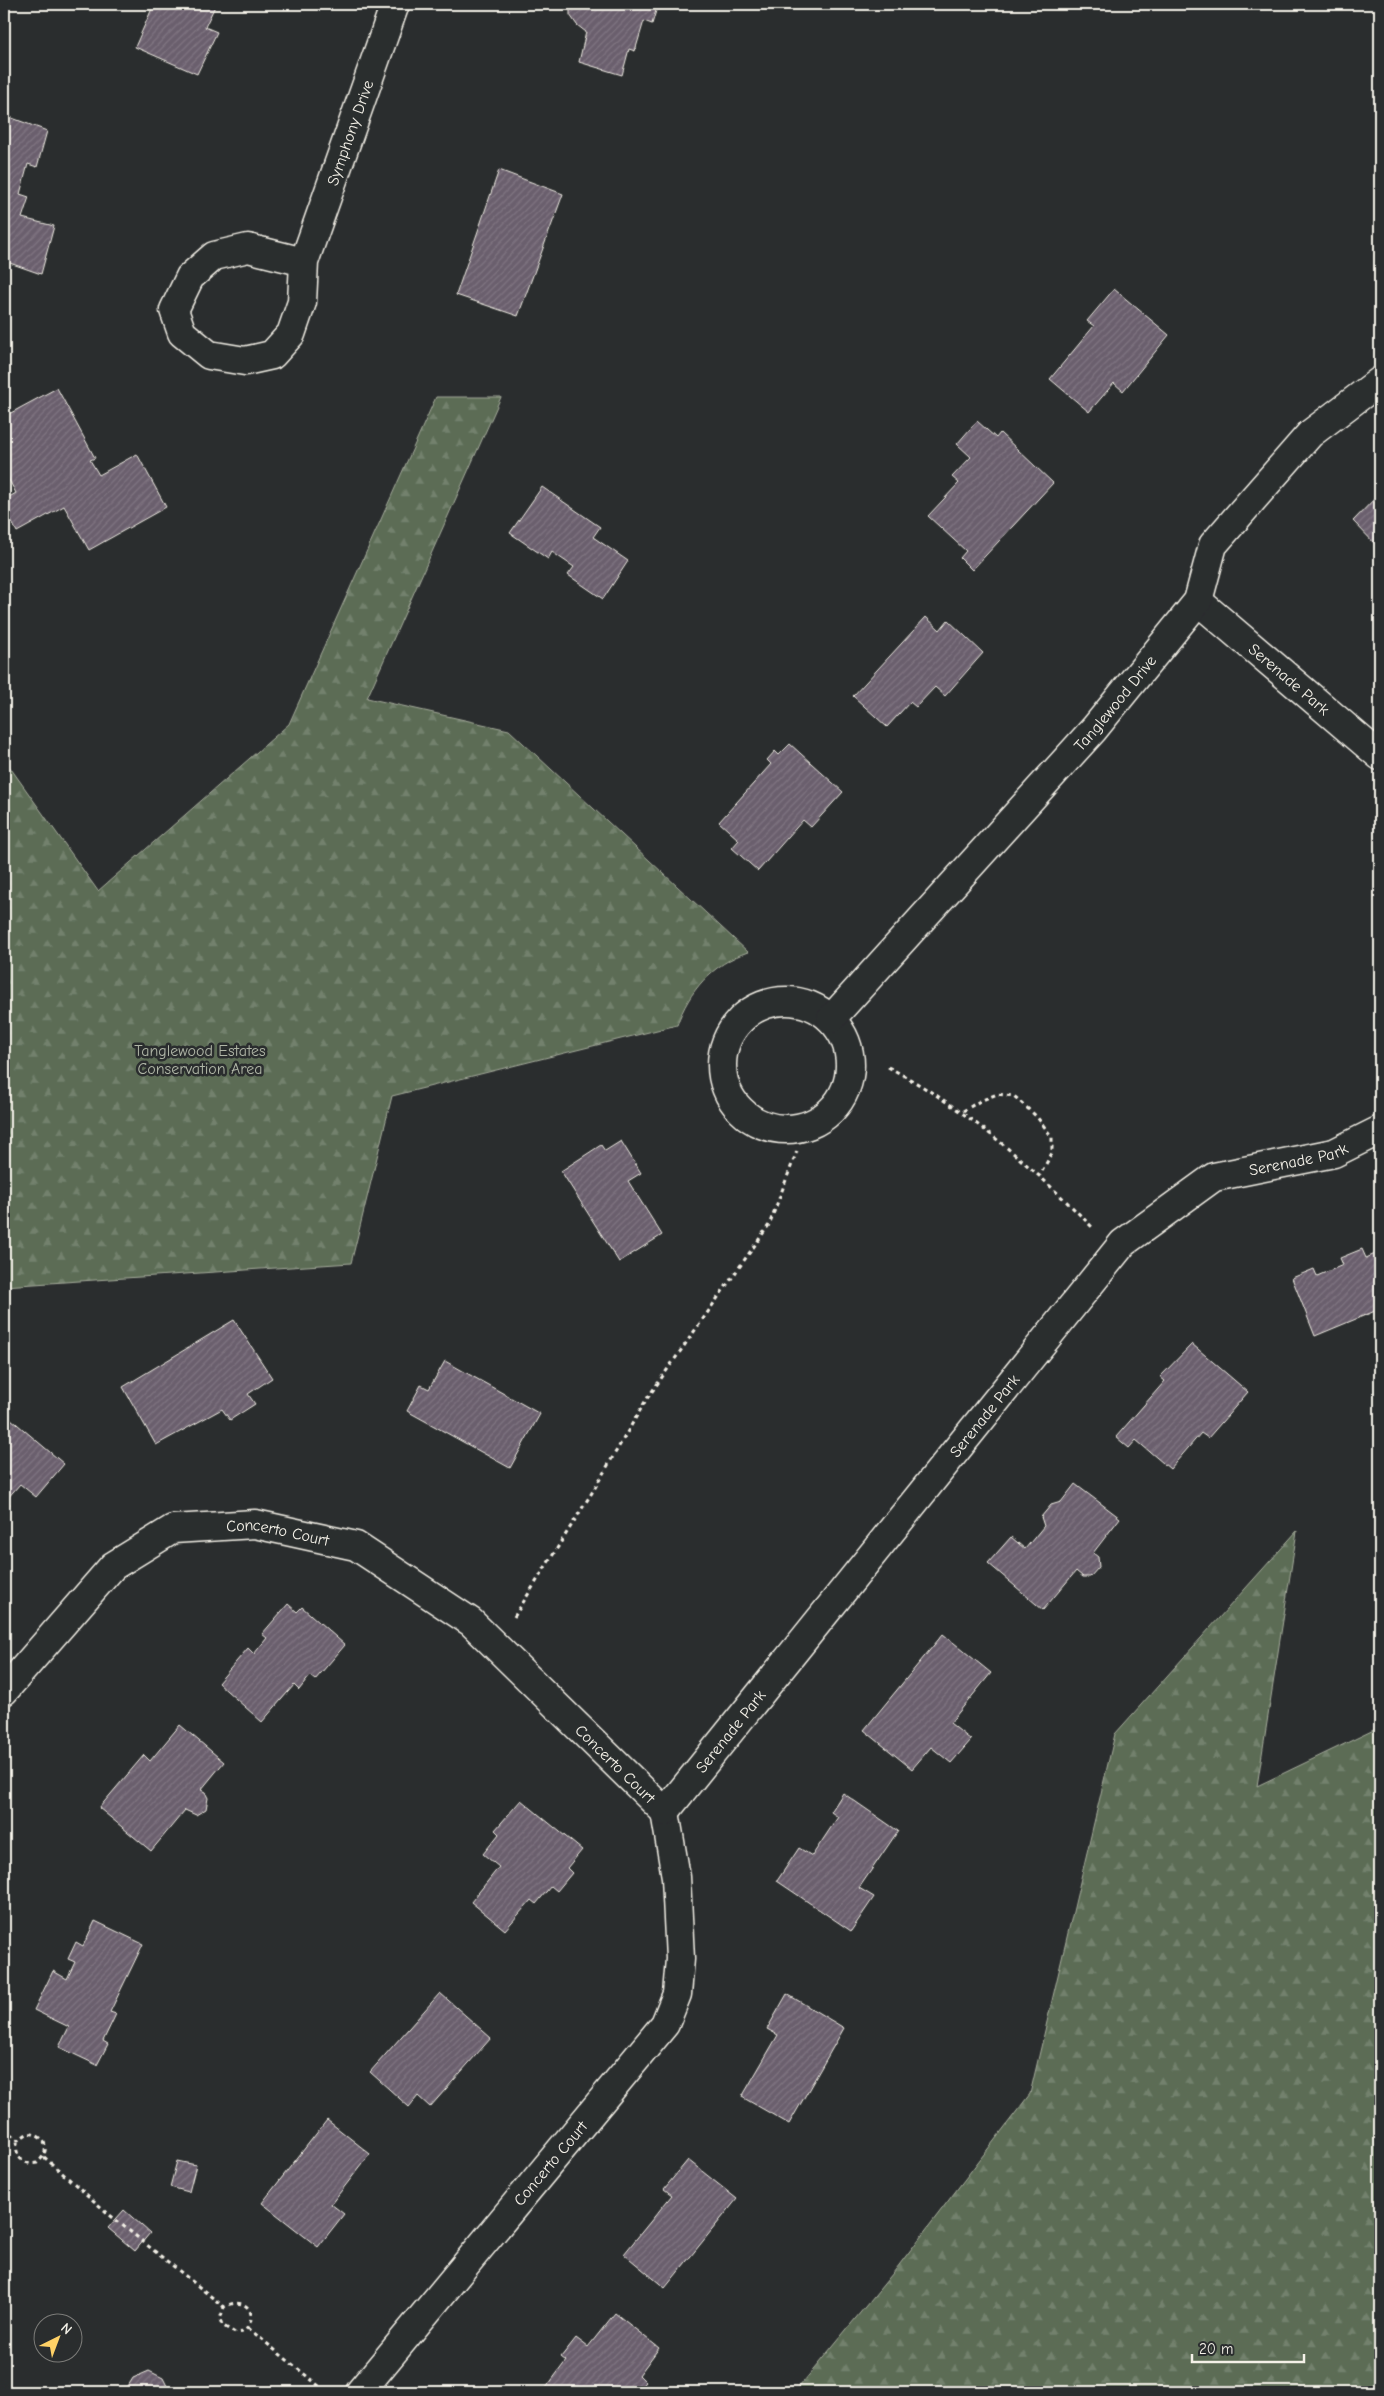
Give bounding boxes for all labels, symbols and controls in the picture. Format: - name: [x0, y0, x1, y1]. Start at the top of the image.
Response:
- street label: Symphony Drive: [324, 78, 377, 188]
- street label: Serenade Park: [1245, 640, 1333, 719]
- street label: Tanglewood Drive: [1071, 652, 1160, 755]
- park label: Tanglewood Estates Conservation Area: [134, 1042, 266, 1078]
- street label: Serenade Park: [1248, 1139, 1351, 1180]
- street label: Serenade Park: [946, 1371, 1024, 1461]
- street label: Concerto Court: [226, 1516, 331, 1550]
- street label: Serenade Park: [692, 1687, 770, 1776]
- street label: Concerto Court: [571, 1721, 659, 1808]
- street label: Concerto Court: [510, 2117, 592, 2209]
- north arrow: [32, 2314, 82, 2364]
- text: N: [57, 2319, 75, 2338]
- scale bar: [1192, 2331, 1304, 2363]
- text: 20 m: [1199, 2340, 1233, 2358]

